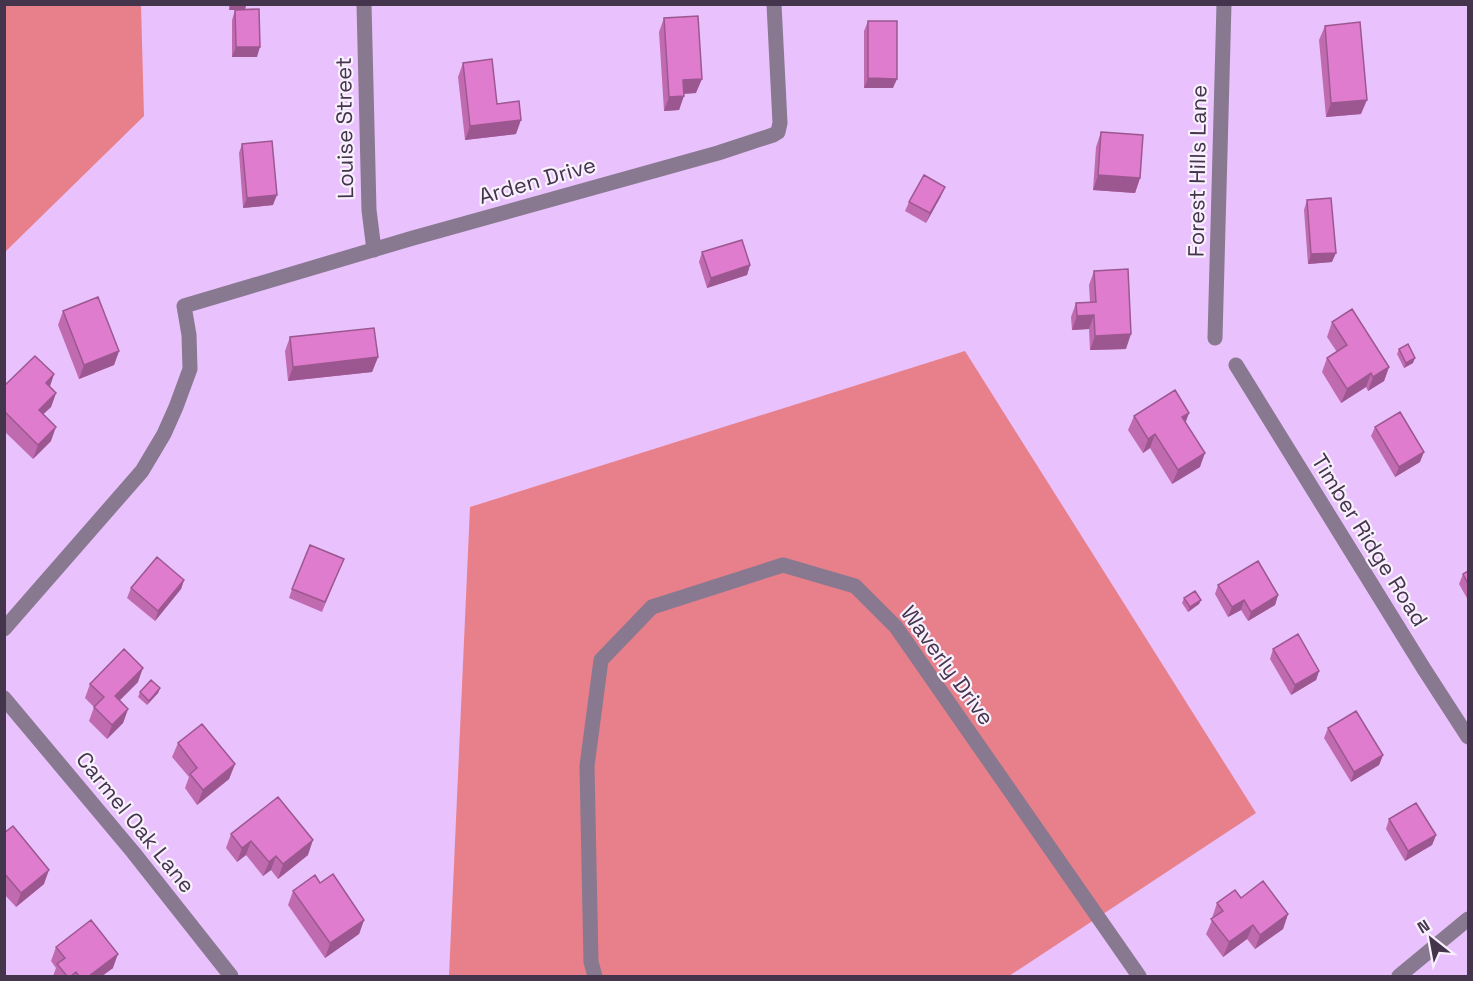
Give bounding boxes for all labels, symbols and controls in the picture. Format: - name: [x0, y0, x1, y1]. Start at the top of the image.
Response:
- street label: Louise Street: [329, 57, 359, 199]
- street label: Forest Hills Lane: [1181, 85, 1213, 257]
- street label: Arden Drive: [475, 150, 599, 210]
- street label: Timber Ridge Road: [1306, 448, 1434, 632]
- street label: Waverly Drive: [895, 600, 1001, 730]
- street label: Carmel Oak Lane: [70, 746, 202, 898]
- north arrow: [1401, 909, 1461, 969]
- text: N: [1414, 915, 1434, 938]

